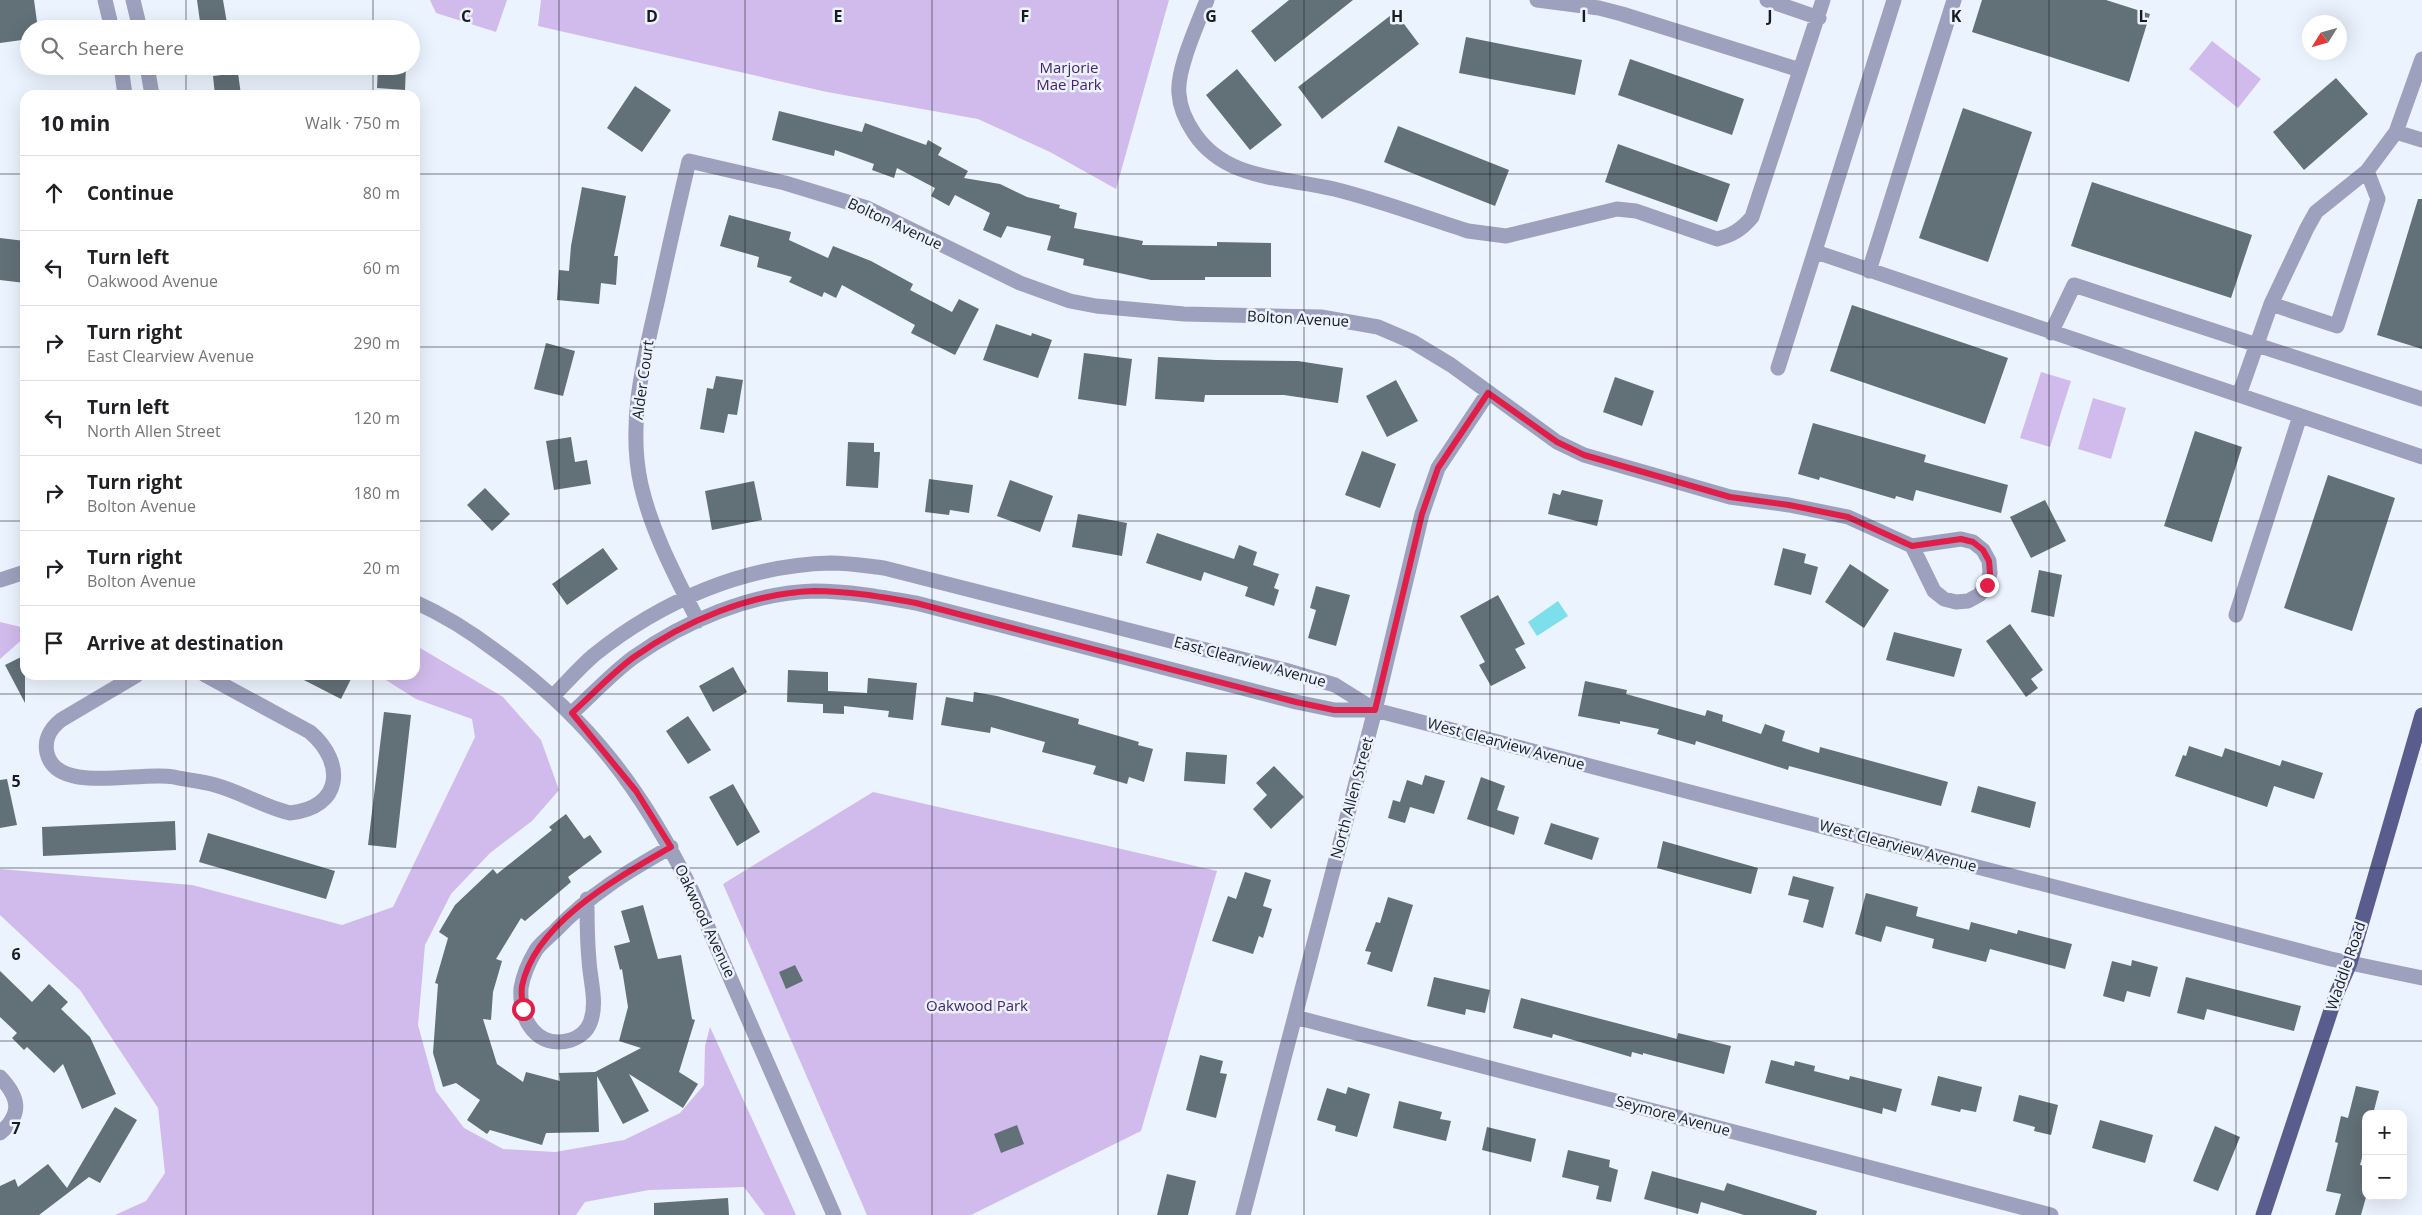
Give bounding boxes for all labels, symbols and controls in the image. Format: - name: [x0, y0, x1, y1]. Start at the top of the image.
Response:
- text: C: [461, 5, 471, 27]
- text: D: [646, 5, 658, 27]
- text: E: [834, 5, 843, 27]
- text: F: [1021, 5, 1029, 27]
- text: G: [1205, 5, 1217, 27]
- text: H: [1391, 5, 1403, 27]
- text: I: [1581, 5, 1587, 27]
- text: J: [1765, 5, 1773, 27]
- text: K: [1951, 5, 1962, 27]
- text: L: [2138, 5, 2148, 27]
- north arrow: [2302, 15, 2347, 60]
- search box: [20, 20, 420, 75]
- icon: search: [38, 34, 66, 62]
- text: Search here: [78, 35, 184, 61]
- park label: Marjorie Mae Park: [1036, 57, 1102, 94]
- text: 10 min: [40, 109, 110, 137]
- text: Walk · 750 m: [305, 112, 400, 134]
- icon: ahead: [40, 179, 68, 207]
- text: Continue: [87, 180, 174, 206]
- text: 80 m: [363, 182, 400, 204]
- street label: Bolton Avenue: [845, 192, 946, 254]
- text: Turn left: [87, 244, 169, 270]
- icon: left: [40, 254, 68, 282]
- text: 60 m: [363, 257, 400, 279]
- text: Oakwood Avenue: [87, 270, 218, 292]
- street label: Bolton Avenue: [1247, 305, 1350, 331]
- text: Turn right: [87, 319, 182, 345]
- icon: right: [40, 329, 68, 357]
- text: 290 m: [354, 332, 400, 354]
- street label: Alder Court: [627, 339, 657, 421]
- text: East Clearview Avenue: [87, 345, 254, 367]
- text: Turn left: [87, 394, 169, 420]
- icon: left: [40, 404, 68, 432]
- text: 120 m: [354, 407, 400, 429]
- text: North Allen Street: [87, 420, 221, 442]
- text: Turn right: [87, 469, 182, 495]
- icon: right: [40, 479, 68, 507]
- text: 180 m: [354, 482, 400, 504]
- text: Bolton Avenue: [87, 495, 196, 517]
- text: Turn right: [87, 544, 182, 570]
- icon: right: [40, 554, 68, 582]
- text: 20 m: [363, 557, 400, 579]
- text: Bolton Avenue: [87, 570, 196, 592]
- route end: [1976, 574, 1999, 597]
- icon: arrive: [40, 629, 68, 657]
- text: Arrive at destination: [87, 630, 284, 656]
- street label: East Clearview Avenue: [1172, 631, 1328, 691]
- street label: West Clearview Avenue: [1425, 712, 1587, 774]
- street label: North Allen Street: [1325, 735, 1377, 861]
- text: 5: [11, 770, 21, 792]
- street label: West Clearview Avenue: [1817, 814, 1979, 876]
- street label: Oakwood Avenue: [671, 861, 741, 980]
- street label: Waddle Road: [2321, 919, 2370, 1013]
- text: 6: [11, 943, 21, 965]
- park label: Oakwood Park: [926, 995, 1028, 1015]
- route start: [512, 998, 535, 1021]
- street label: Seymore Avenue: [1614, 1090, 1733, 1140]
- map controls: [2362, 1110, 2407, 1200]
- button: +: [2362, 1110, 2407, 1155]
- text: 7: [11, 1117, 21, 1139]
- button: −: [2362, 1155, 2407, 1200]

